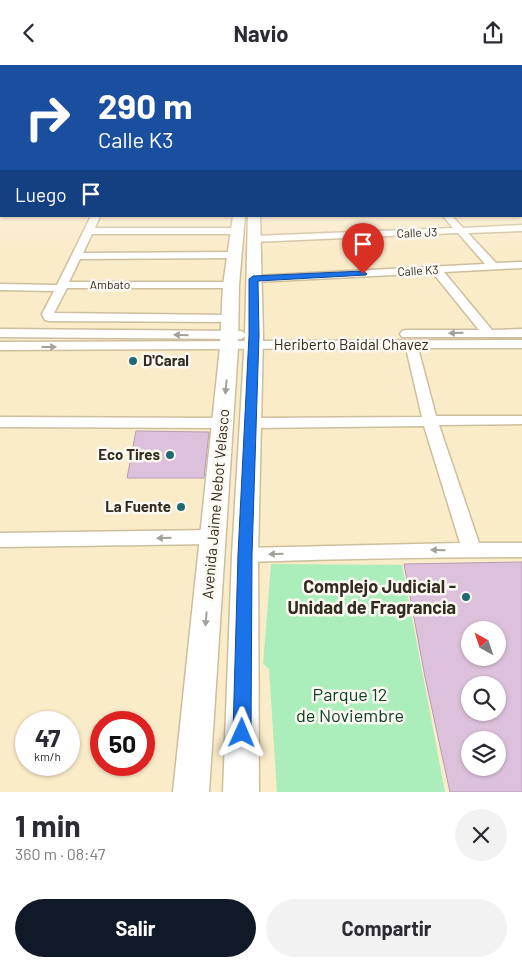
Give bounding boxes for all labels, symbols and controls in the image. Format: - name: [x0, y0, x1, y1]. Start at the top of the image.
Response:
- icon: back: [15, 19, 43, 47]
- icon: share: [479, 19, 507, 47]
- text: Navio: [233, 20, 289, 46]
- text: 290 m: [98, 84, 192, 126]
- icon: right: [15, 85, 80, 150]
- text: Calle K3: [98, 126, 173, 152]
- icon: arrive: [77, 180, 105, 208]
- text: Luego: [15, 183, 67, 206]
- pin: [342, 223, 384, 274]
- street label: Calle J3: [396, 224, 438, 240]
- icon: arrive: [349, 230, 377, 258]
- street label: Calle K3: [397, 262, 439, 278]
- street label: Ambato: [90, 277, 130, 291]
- one-way arrow: [448, 330, 464, 338]
- one-way arrow: [173, 331, 189, 339]
- street label: Heriberto Baidal Chavez: [274, 335, 429, 353]
- one-way arrow: [41, 343, 57, 351]
- place label: D'Caral: [143, 351, 189, 369]
- marker: D'Caral: [127, 355, 139, 367]
- one-way arrow: [222, 379, 230, 395]
- street label: Avenida Jaime Nebot Velasco: [198, 408, 232, 600]
- place label: Eco Tires: [98, 445, 160, 463]
- marker: Eco Tires: [164, 449, 176, 461]
- place label: La Fuente: [105, 497, 171, 515]
- marker: La Fuente: [175, 501, 187, 513]
- one-way arrow: [156, 534, 172, 542]
- one-way arrow: [430, 546, 446, 554]
- one-way arrow: [268, 550, 284, 558]
- place label: Complejo Judicial - Unidad de Fragrancia: [287, 575, 456, 618]
- marker: Complejo Judicial - Unidad de Fragrancia: [460, 591, 472, 603]
- one-way arrow: [202, 611, 210, 627]
- north arrow: [461, 621, 506, 666]
- map controls: [461, 621, 506, 776]
- button: search: [461, 676, 506, 721]
- park label: Parque 12 de Noviembre: [296, 683, 404, 726]
- position arrow: [215, 706, 267, 758]
- speed limit sign: 50: [90, 711, 155, 776]
- text: 47: [35, 722, 60, 752]
- button: layers: [461, 731, 506, 776]
- text: km/h: [34, 749, 61, 763]
- text: 1 min: [15, 807, 81, 843]
- button: close: [455, 809, 507, 861]
- text: 360 m · 08:47: [15, 844, 105, 863]
- button: Salir: [15, 899, 256, 957]
- button: Compartir: [266, 899, 507, 957]

